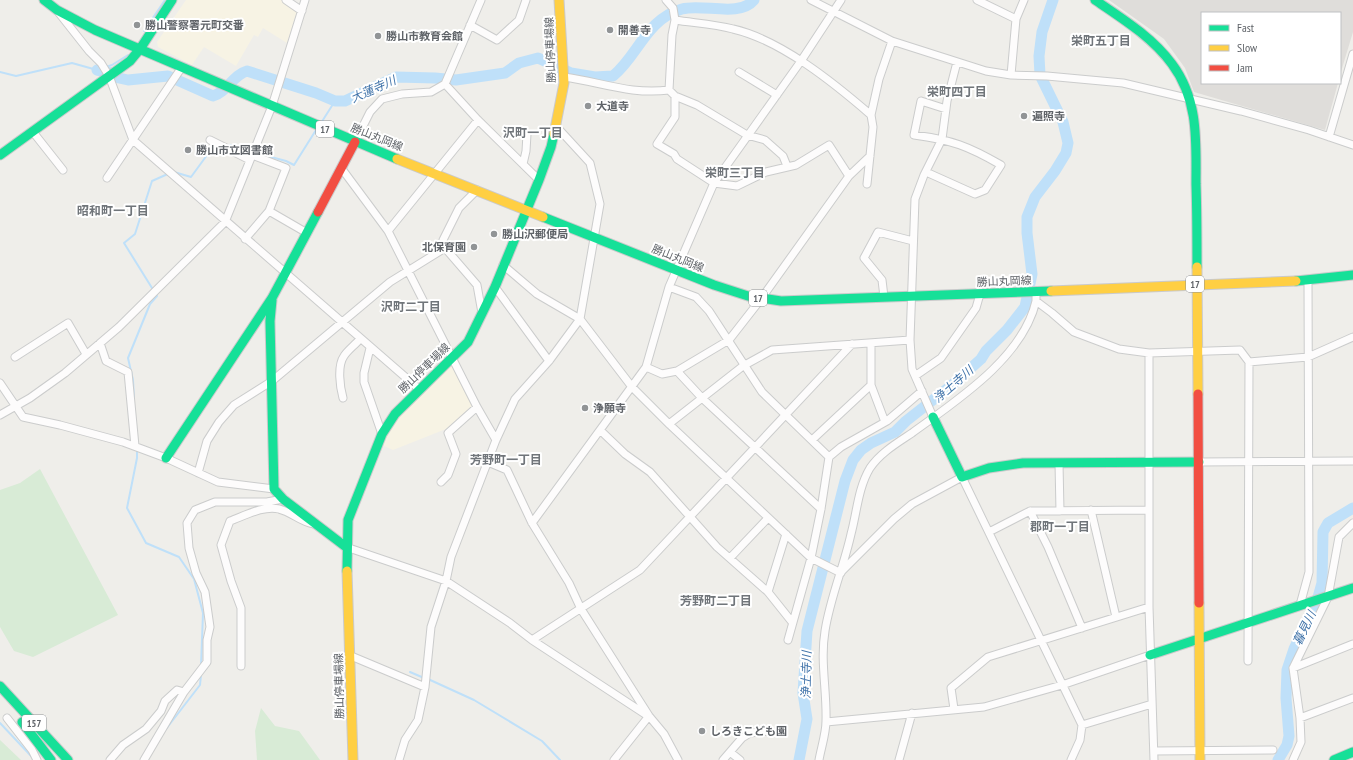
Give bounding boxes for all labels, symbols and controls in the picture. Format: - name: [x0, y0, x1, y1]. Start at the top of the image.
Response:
- legend: [1201, 12, 1341, 84]
- street label: 勝山停車場線: [542, 17, 558, 83]
- place label: 勝山警察署元町交番: [145, 18, 244, 32]
- marker: 勝山警察署元町交番: [132, 20, 142, 30]
- text: Fast: [1237, 20, 1255, 35]
- place label: 開善寺: [618, 23, 651, 37]
- marker: 開善寺: [605, 25, 615, 35]
- place label: 勝山市教育会館: [386, 29, 463, 43]
- marker: 勝山市教育会館: [373, 31, 383, 41]
- district label: 栄町五丁目: [1071, 33, 1131, 48]
- text: Slow: [1237, 40, 1258, 55]
- text: Jam: [1236, 60, 1253, 75]
- water label: 大蓮寺川: [348, 72, 400, 106]
- district label: 栄町四丁目: [927, 84, 987, 99]
- place label: 大道寺: [596, 99, 629, 113]
- marker: 大道寺: [583, 101, 593, 111]
- place label: 遍照寺: [1032, 109, 1065, 123]
- marker: 遍照寺: [1019, 111, 1029, 121]
- street label: 勝山丸岡線: [349, 120, 405, 154]
- road number: 17: [316, 121, 334, 137]
- district label: 沢町一丁目: [503, 125, 563, 140]
- place label: 勝山市立図書館: [196, 143, 273, 157]
- marker: 勝山市立図書館: [183, 145, 193, 155]
- district label: 栄町三丁目: [705, 165, 765, 180]
- district label: 昭和町一丁目: [77, 203, 149, 218]
- place label: 勝山沢郵便局: [502, 227, 568, 241]
- marker: 勝山沢郵便局: [489, 229, 499, 239]
- place label: 北保育園: [422, 240, 466, 254]
- street label: 勝山丸岡線: [650, 241, 706, 275]
- marker: 北保育園: [469, 242, 479, 252]
- street label: 勝山丸岡線: [976, 273, 1032, 289]
- road number: 17: [1186, 276, 1204, 292]
- road number: 17: [749, 290, 767, 306]
- district label: 沢町二丁目: [381, 299, 441, 314]
- street label: 勝山停車場線: [395, 340, 453, 396]
- water label: 浄土寺川: [930, 361, 978, 405]
- place label: 浄願寺: [593, 401, 626, 415]
- marker: 浄願寺: [580, 403, 590, 413]
- district label: 芳野町一丁目: [470, 452, 542, 467]
- district label: 郡町一丁目: [1030, 519, 1090, 534]
- district label: 芳野町二丁目: [680, 593, 752, 608]
- water label: 暮見川: [1289, 607, 1320, 647]
- water label: 浄土寺川: [798, 649, 814, 699]
- street label: 勝山停車場線: [331, 653, 347, 719]
- road number: 157: [22, 715, 46, 731]
- place label: しろきこども園: [710, 724, 787, 738]
- marker: しろきこども園: [697, 726, 707, 736]

